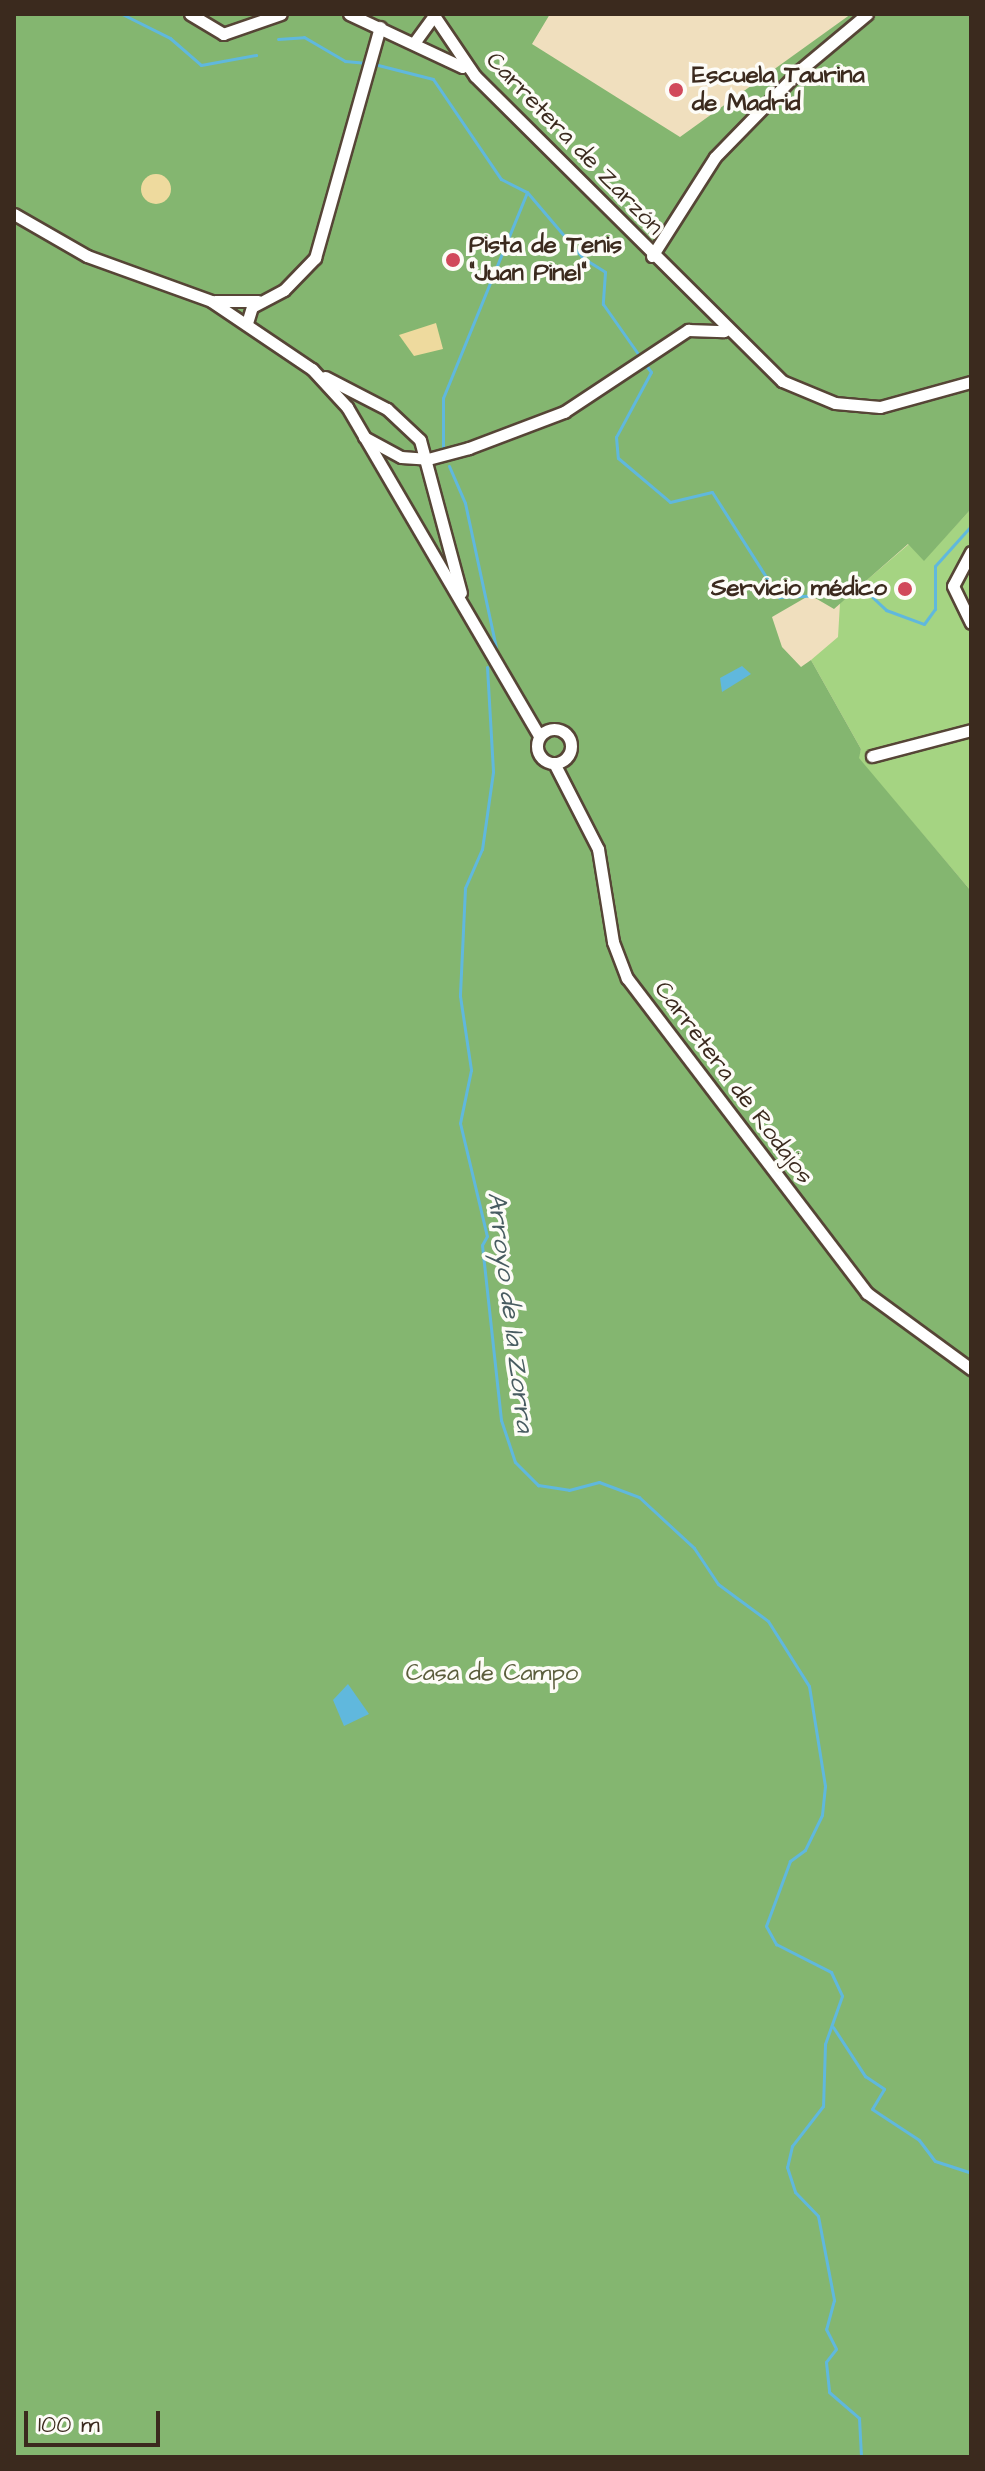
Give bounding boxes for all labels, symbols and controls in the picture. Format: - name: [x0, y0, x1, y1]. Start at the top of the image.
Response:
- street label: Carretera de Zarzón: [479, 47, 669, 241]
- place label: Escuela Taurina de Madrid: [692, 62, 865, 118]
- marker: Escuela Taurina de Madrid: [667, 81, 685, 99]
- place label: Pista de Tenis "Juan Pinel": [469, 232, 622, 288]
- marker: Pista de Tenis "Juan Pinel": [444, 251, 462, 269]
- place label: Servicio médico: [711, 575, 887, 603]
- marker: Servicio médico: [894, 578, 916, 600]
- street label: Carretera de Rodajos: [647, 976, 819, 1190]
- water label: Arroyo de la Zorra: [480, 1190, 540, 1434]
- park label: Casa de Campo: [406, 1660, 578, 1688]
- scale bar: [28, 2395, 164, 2445]
- text: 100 m: [38, 2408, 100, 2442]

